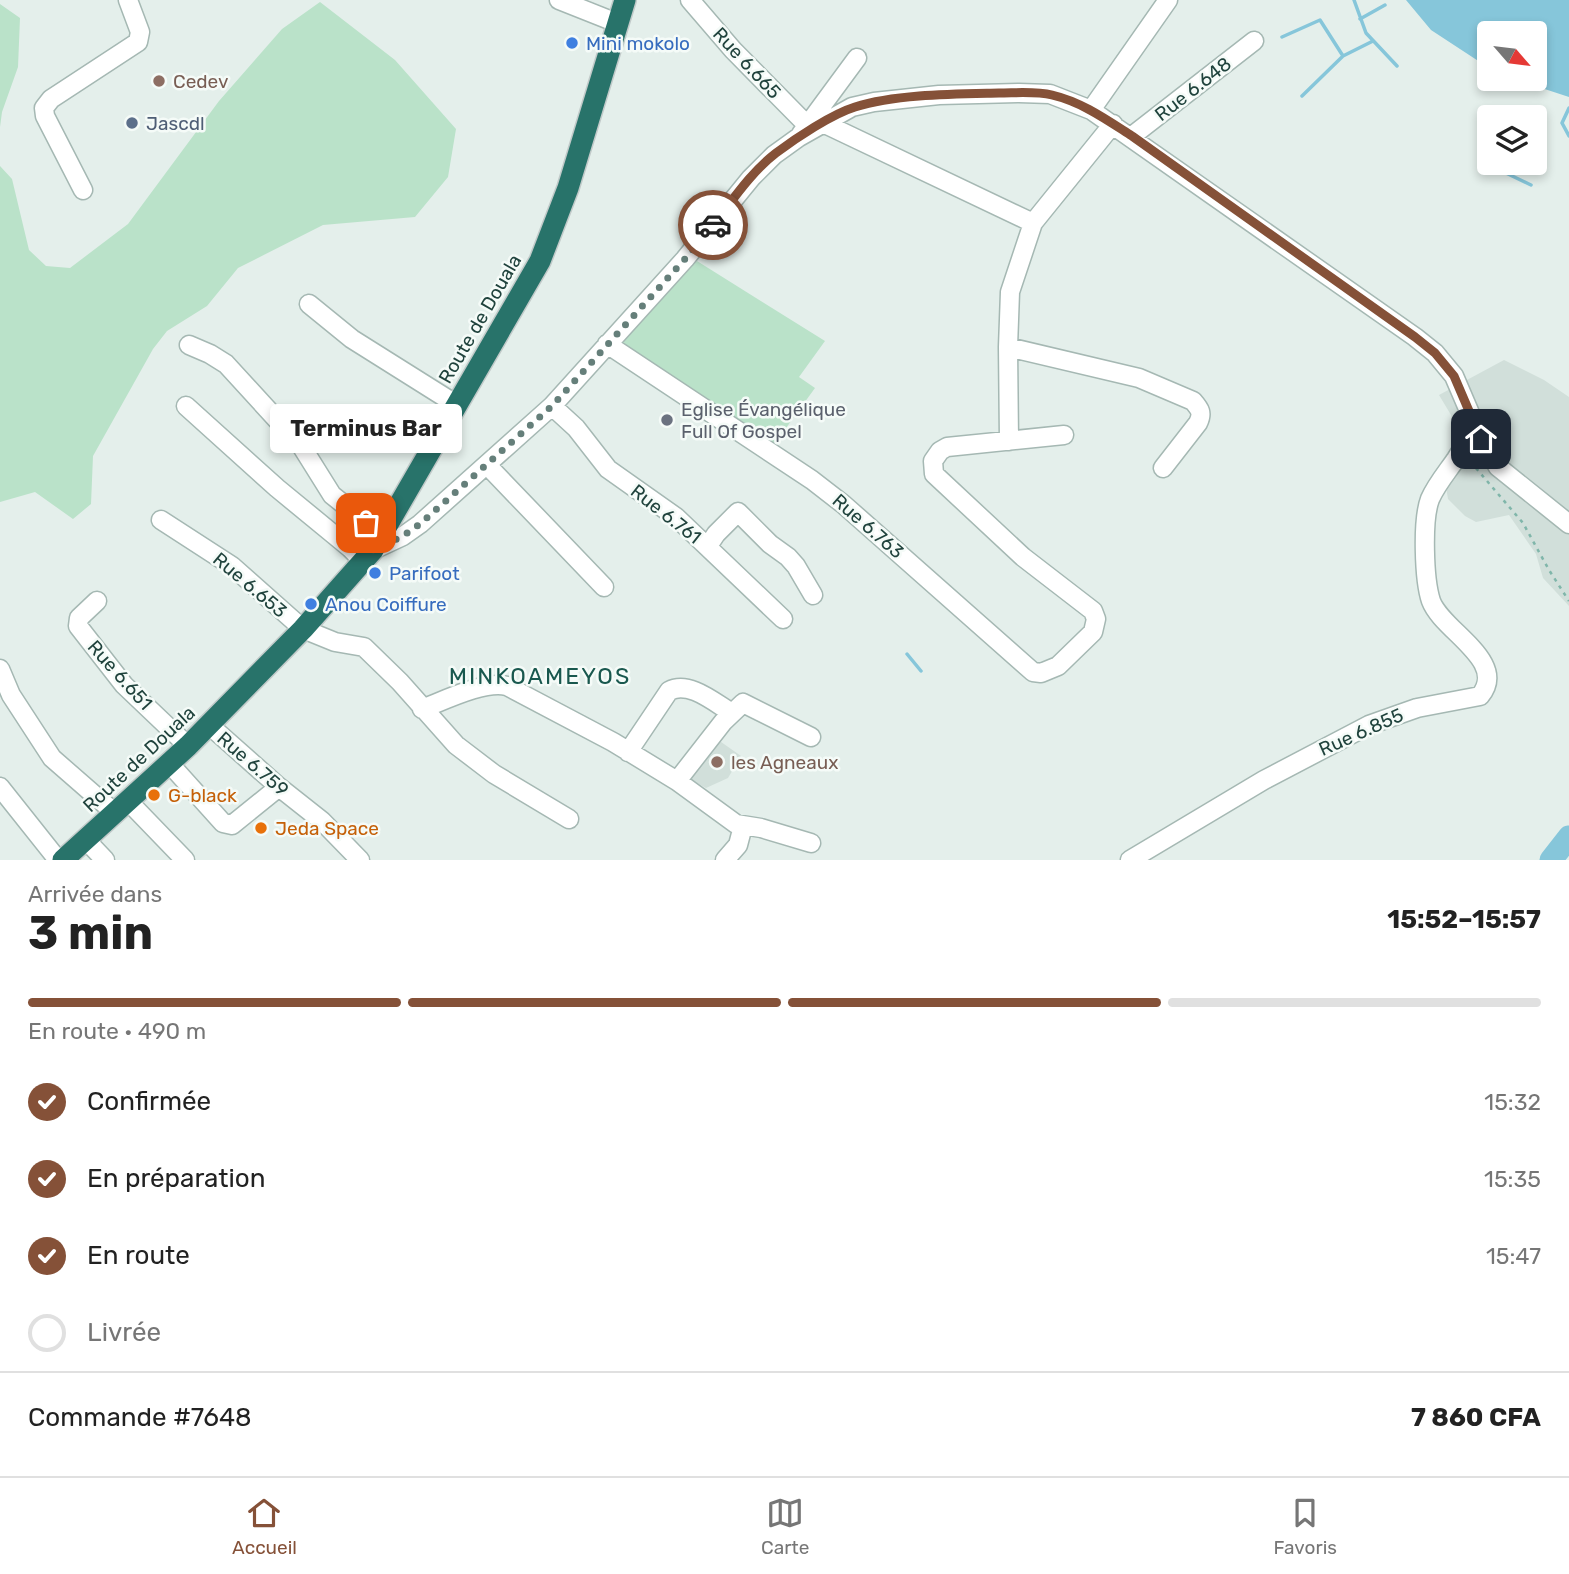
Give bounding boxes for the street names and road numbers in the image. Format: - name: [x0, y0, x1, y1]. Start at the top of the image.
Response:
- street label: Rue 6.665: [708, 22, 786, 104]
- street label: Rue 6.648: [1150, 52, 1236, 126]
- street label: Route de Douala: [434, 250, 526, 388]
- street label: Rue 6.761: [626, 479, 706, 549]
- street label: Rue 6.763: [828, 489, 908, 563]
- street label: Rue 6.653: [208, 547, 292, 623]
- street label: Rue 6.651: [83, 635, 157, 715]
- street label: Route de Douala: [78, 701, 200, 817]
- street label: Rue 6.855: [1315, 703, 1407, 761]
- street label: Rue 6.759: [213, 727, 293, 801]

